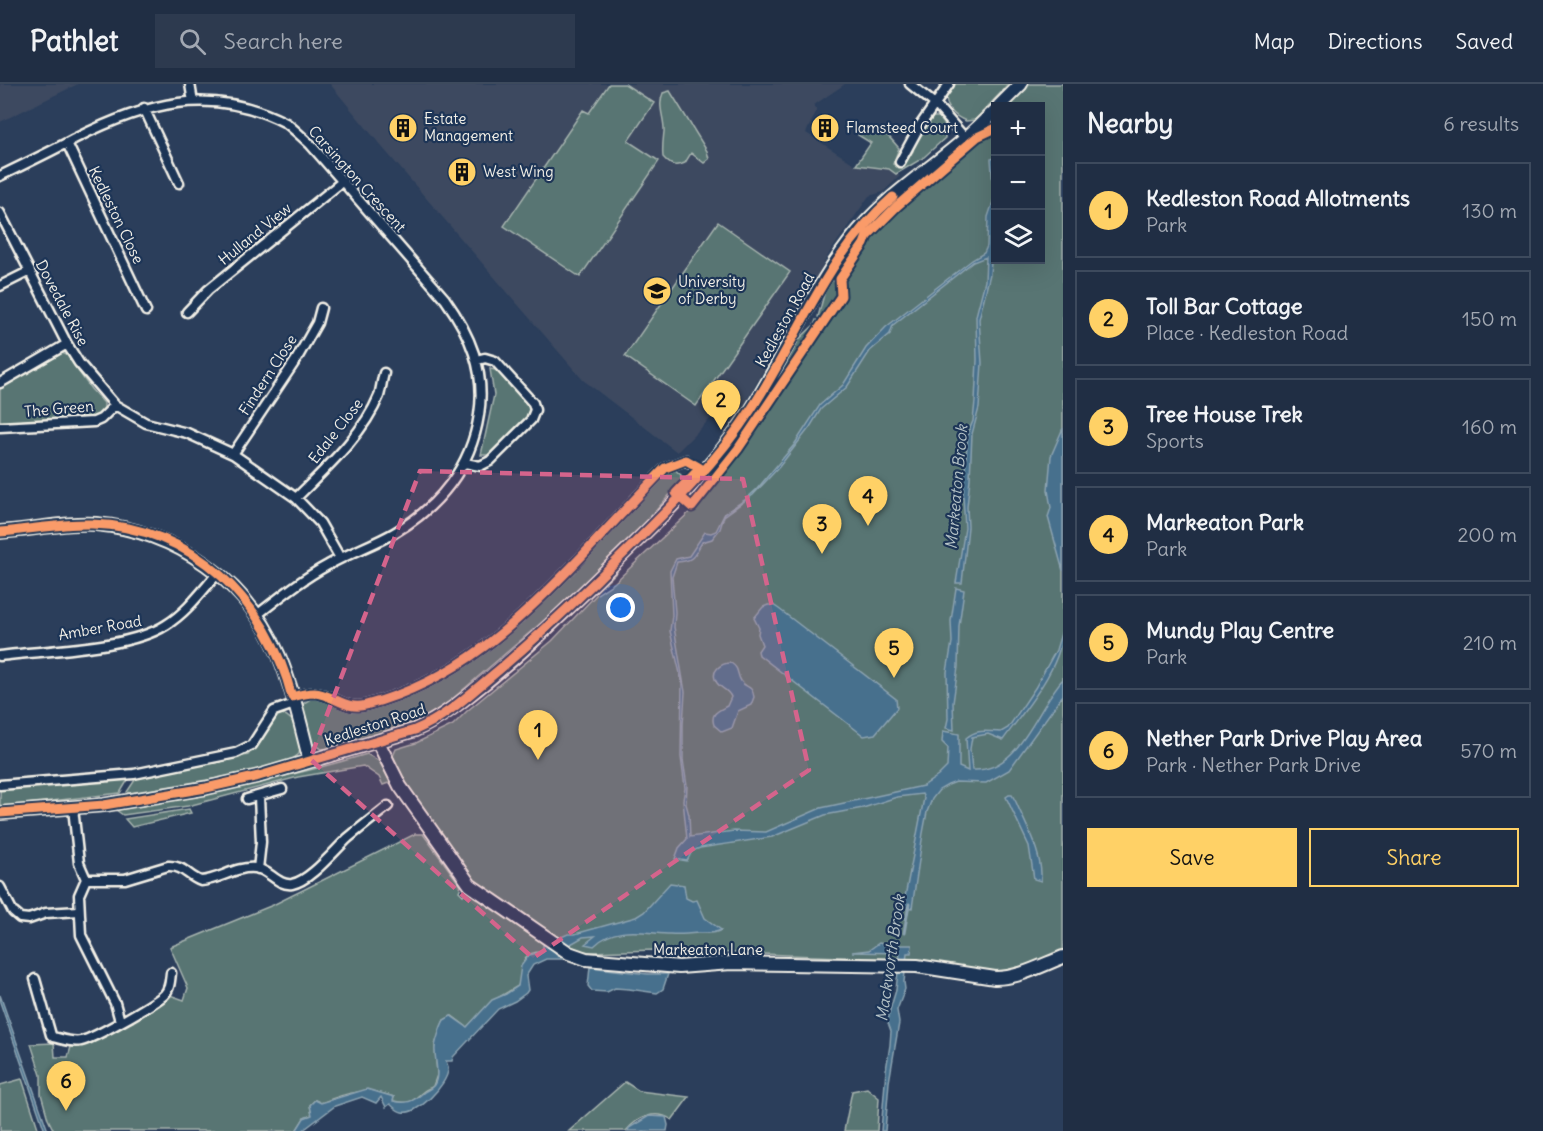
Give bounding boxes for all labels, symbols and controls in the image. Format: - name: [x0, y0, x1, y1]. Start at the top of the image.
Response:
- search box: [155, 14, 575, 68]
- text: Pathlet: [30, 23, 119, 59]
- icon: search: [176, 25, 209, 58]
- text: Search here: [224, 27, 343, 55]
- text: Map: [1254, 28, 1295, 55]
- text: Directions: [1328, 28, 1422, 55]
- text: Saved: [1455, 28, 1513, 55]
- map controls: [991, 102, 1045, 264]
- button: +: [991, 102, 1045, 156]
- text: Nearby: [1087, 107, 1173, 140]
- place label: Estate Management: [424, 109, 513, 145]
- text: 6 results: [1443, 111, 1519, 136]
- building icon: Estate Management: [387, 112, 419, 144]
- building icon: Flamsteed Court: [809, 112, 841, 144]
- place label: Flamsteed Court: [846, 118, 958, 137]
- street label: Carsington Crescent: [305, 121, 410, 236]
- building icon: West Wing: [446, 156, 478, 188]
- button: −: [991, 156, 1045, 210]
- place label: West Wing: [483, 162, 554, 181]
- street label: Kedleston Close: [85, 163, 148, 267]
- text: Kedleston Road Allotments: [1146, 184, 1410, 212]
- street label: Hulland View: [214, 198, 295, 269]
- text: 1: [1105, 198, 1112, 223]
- text: 130 m: [1462, 198, 1517, 223]
- button: layers: [991, 210, 1045, 264]
- text: Park: [1146, 212, 1187, 237]
- street label: Dovedale Rise: [32, 257, 93, 349]
- street label: Kedleston Road: [751, 269, 818, 370]
- place label: University of Derby: [678, 272, 745, 308]
- school or university icon: University of Derby: [641, 275, 673, 307]
- text: Toll Bar Cottage: [1146, 292, 1303, 320]
- text: 2: [1103, 306, 1114, 331]
- text: 150 m: [1462, 306, 1517, 331]
- text: Place · Kedleston Road: [1146, 320, 1348, 345]
- street label: Findern Close: [234, 331, 301, 419]
- pin: 2: [702, 380, 740, 430]
- street label: Edale Close: [304, 394, 367, 467]
- street label: The Green: [24, 396, 95, 421]
- text: Tree House Trek: [1146, 400, 1303, 428]
- text: 3: [1103, 414, 1114, 439]
- text: 160 m: [1462, 414, 1517, 439]
- water label: Markeaton Brook: [941, 422, 972, 550]
- text: Sports: [1146, 428, 1204, 453]
- pin: 4: [848, 476, 888, 526]
- pin: 3: [802, 504, 842, 554]
- text: Markeaton Park: [1146, 508, 1304, 536]
- text: 4: [1103, 522, 1114, 547]
- text: 200 m: [1457, 522, 1517, 547]
- text: Park: [1146, 536, 1187, 561]
- your location: [606, 593, 635, 622]
- street label: Amber Road: [57, 611, 143, 644]
- text: Mundy Play Centre: [1146, 616, 1334, 644]
- pin: 5: [874, 628, 914, 678]
- text: 5: [1103, 630, 1114, 655]
- text: 210 m: [1463, 630, 1517, 655]
- text: Park: [1146, 644, 1187, 669]
- street label: Kedleston Road: [322, 699, 428, 750]
- pin: 1: [518, 710, 558, 760]
- text: Nether Park Drive Play Area: [1146, 724, 1422, 752]
- text: 6: [1103, 738, 1114, 763]
- text: 570 m: [1460, 738, 1517, 763]
- text: Park · Nether Park Drive: [1146, 752, 1361, 777]
- button: Save: [1087, 828, 1297, 887]
- button: Share: [1309, 828, 1519, 887]
- water label: Mackworth Brook: [871, 892, 909, 1023]
- street label: Markeaton Lane: [653, 940, 763, 959]
- pin: 6: [46, 1062, 86, 1111]

